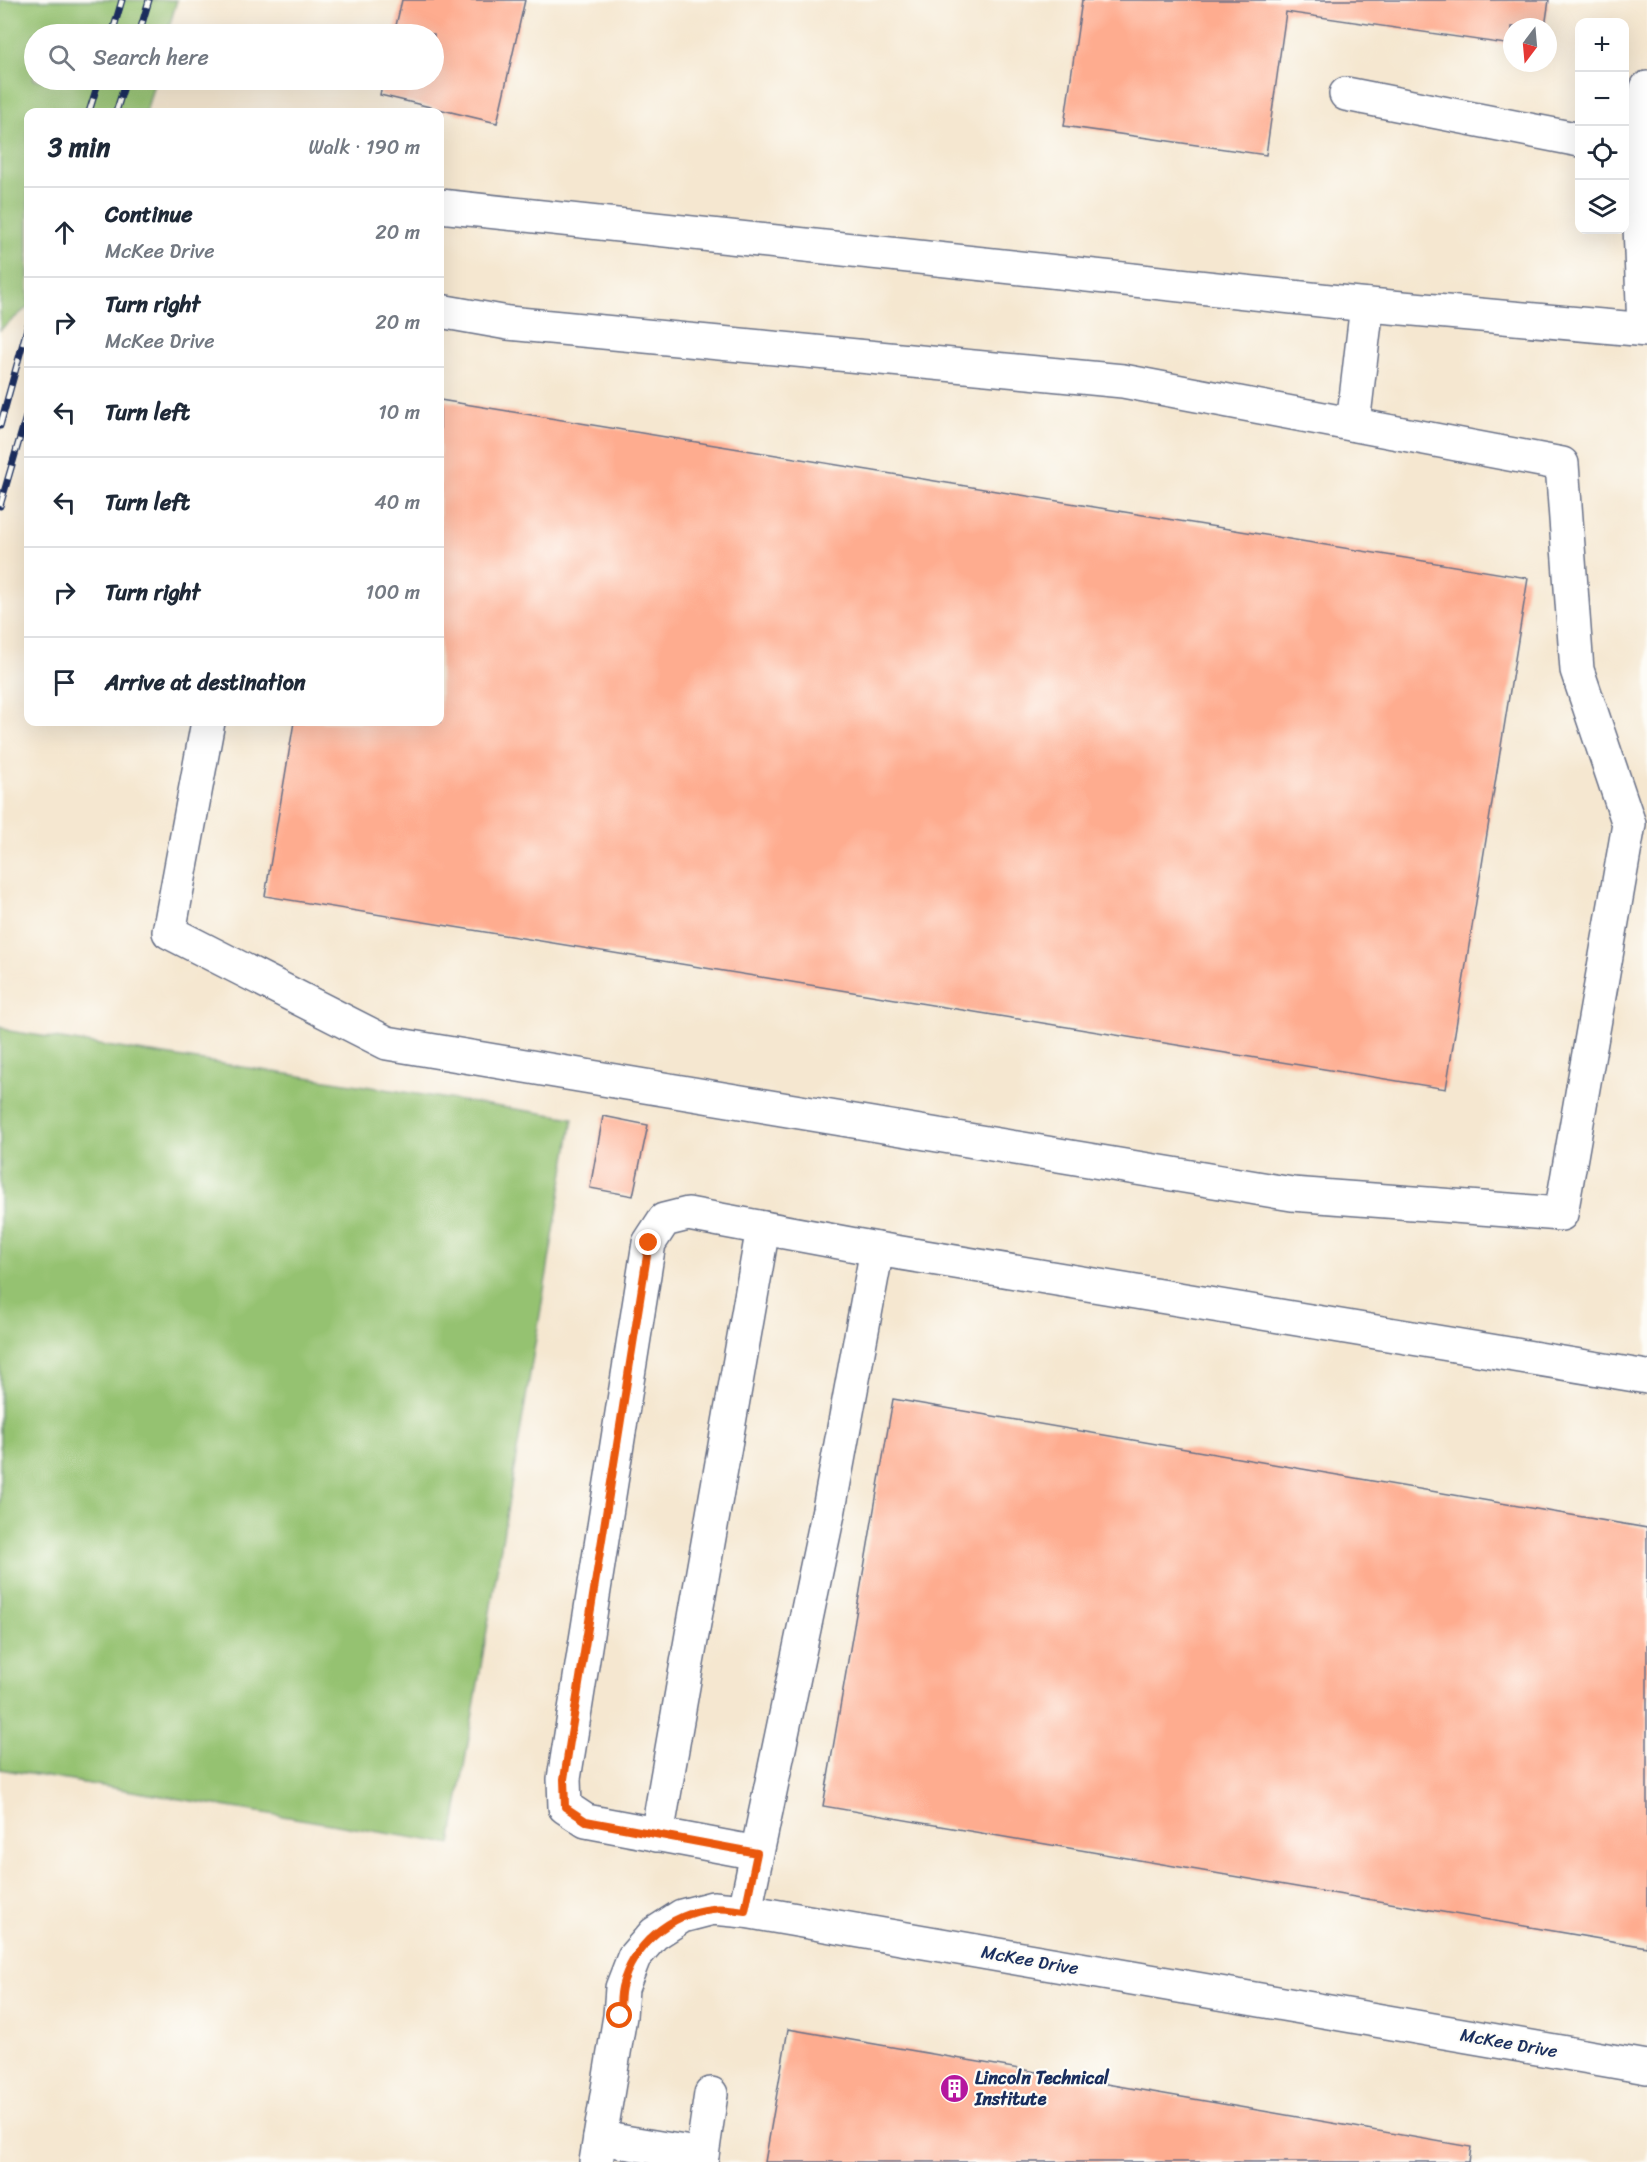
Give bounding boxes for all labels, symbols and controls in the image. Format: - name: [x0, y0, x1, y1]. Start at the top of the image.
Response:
- north arrow: [1503, 18, 1557, 72]
- map controls: [1575, 18, 1629, 234]
- button: +: [1575, 18, 1629, 72]
- search box: [24, 24, 444, 90]
- text: Search here: [93, 38, 209, 77]
- icon: search: [45, 41, 78, 74]
- button: −: [1575, 72, 1629, 126]
- text: 3 min: [48, 124, 110, 170]
- button: locate: [1575, 126, 1629, 180]
- text: Walk · 190 m: [308, 130, 420, 165]
- button: layers: [1575, 180, 1629, 234]
- text: Continue: [105, 195, 193, 234]
- text: 20 m: [375, 215, 420, 250]
- icon: ahead: [48, 216, 81, 249]
- text: McKee Drive: [105, 234, 214, 269]
- text: Turn right: [105, 285, 200, 324]
- text: 20 m: [375, 305, 420, 340]
- icon: right: [48, 306, 81, 339]
- text: McKee Drive: [105, 324, 214, 359]
- text: Turn left: [105, 393, 190, 432]
- text: 10 m: [378, 395, 420, 430]
- icon: left: [48, 396, 81, 429]
- text: Turn left: [105, 483, 190, 522]
- text: 40 m: [374, 485, 420, 520]
- icon: left: [48, 486, 81, 519]
- text: Turn right: [105, 573, 200, 612]
- text: 100 m: [366, 575, 420, 610]
- icon: right: [48, 576, 81, 609]
- text: Arrive at destination: [105, 663, 306, 702]
- icon: arrive: [48, 666, 81, 699]
- route end: [635, 1229, 661, 1255]
- street label: McKee Drive: [979, 1936, 1081, 1984]
- route start: [606, 2002, 632, 2028]
- street label: McKee Drive: [1458, 2019, 1560, 2067]
- place label: Lincoln Technical Institute: [974, 2062, 1110, 2115]
- building icon: Lincoln Technical Institute: [938, 2072, 970, 2104]

